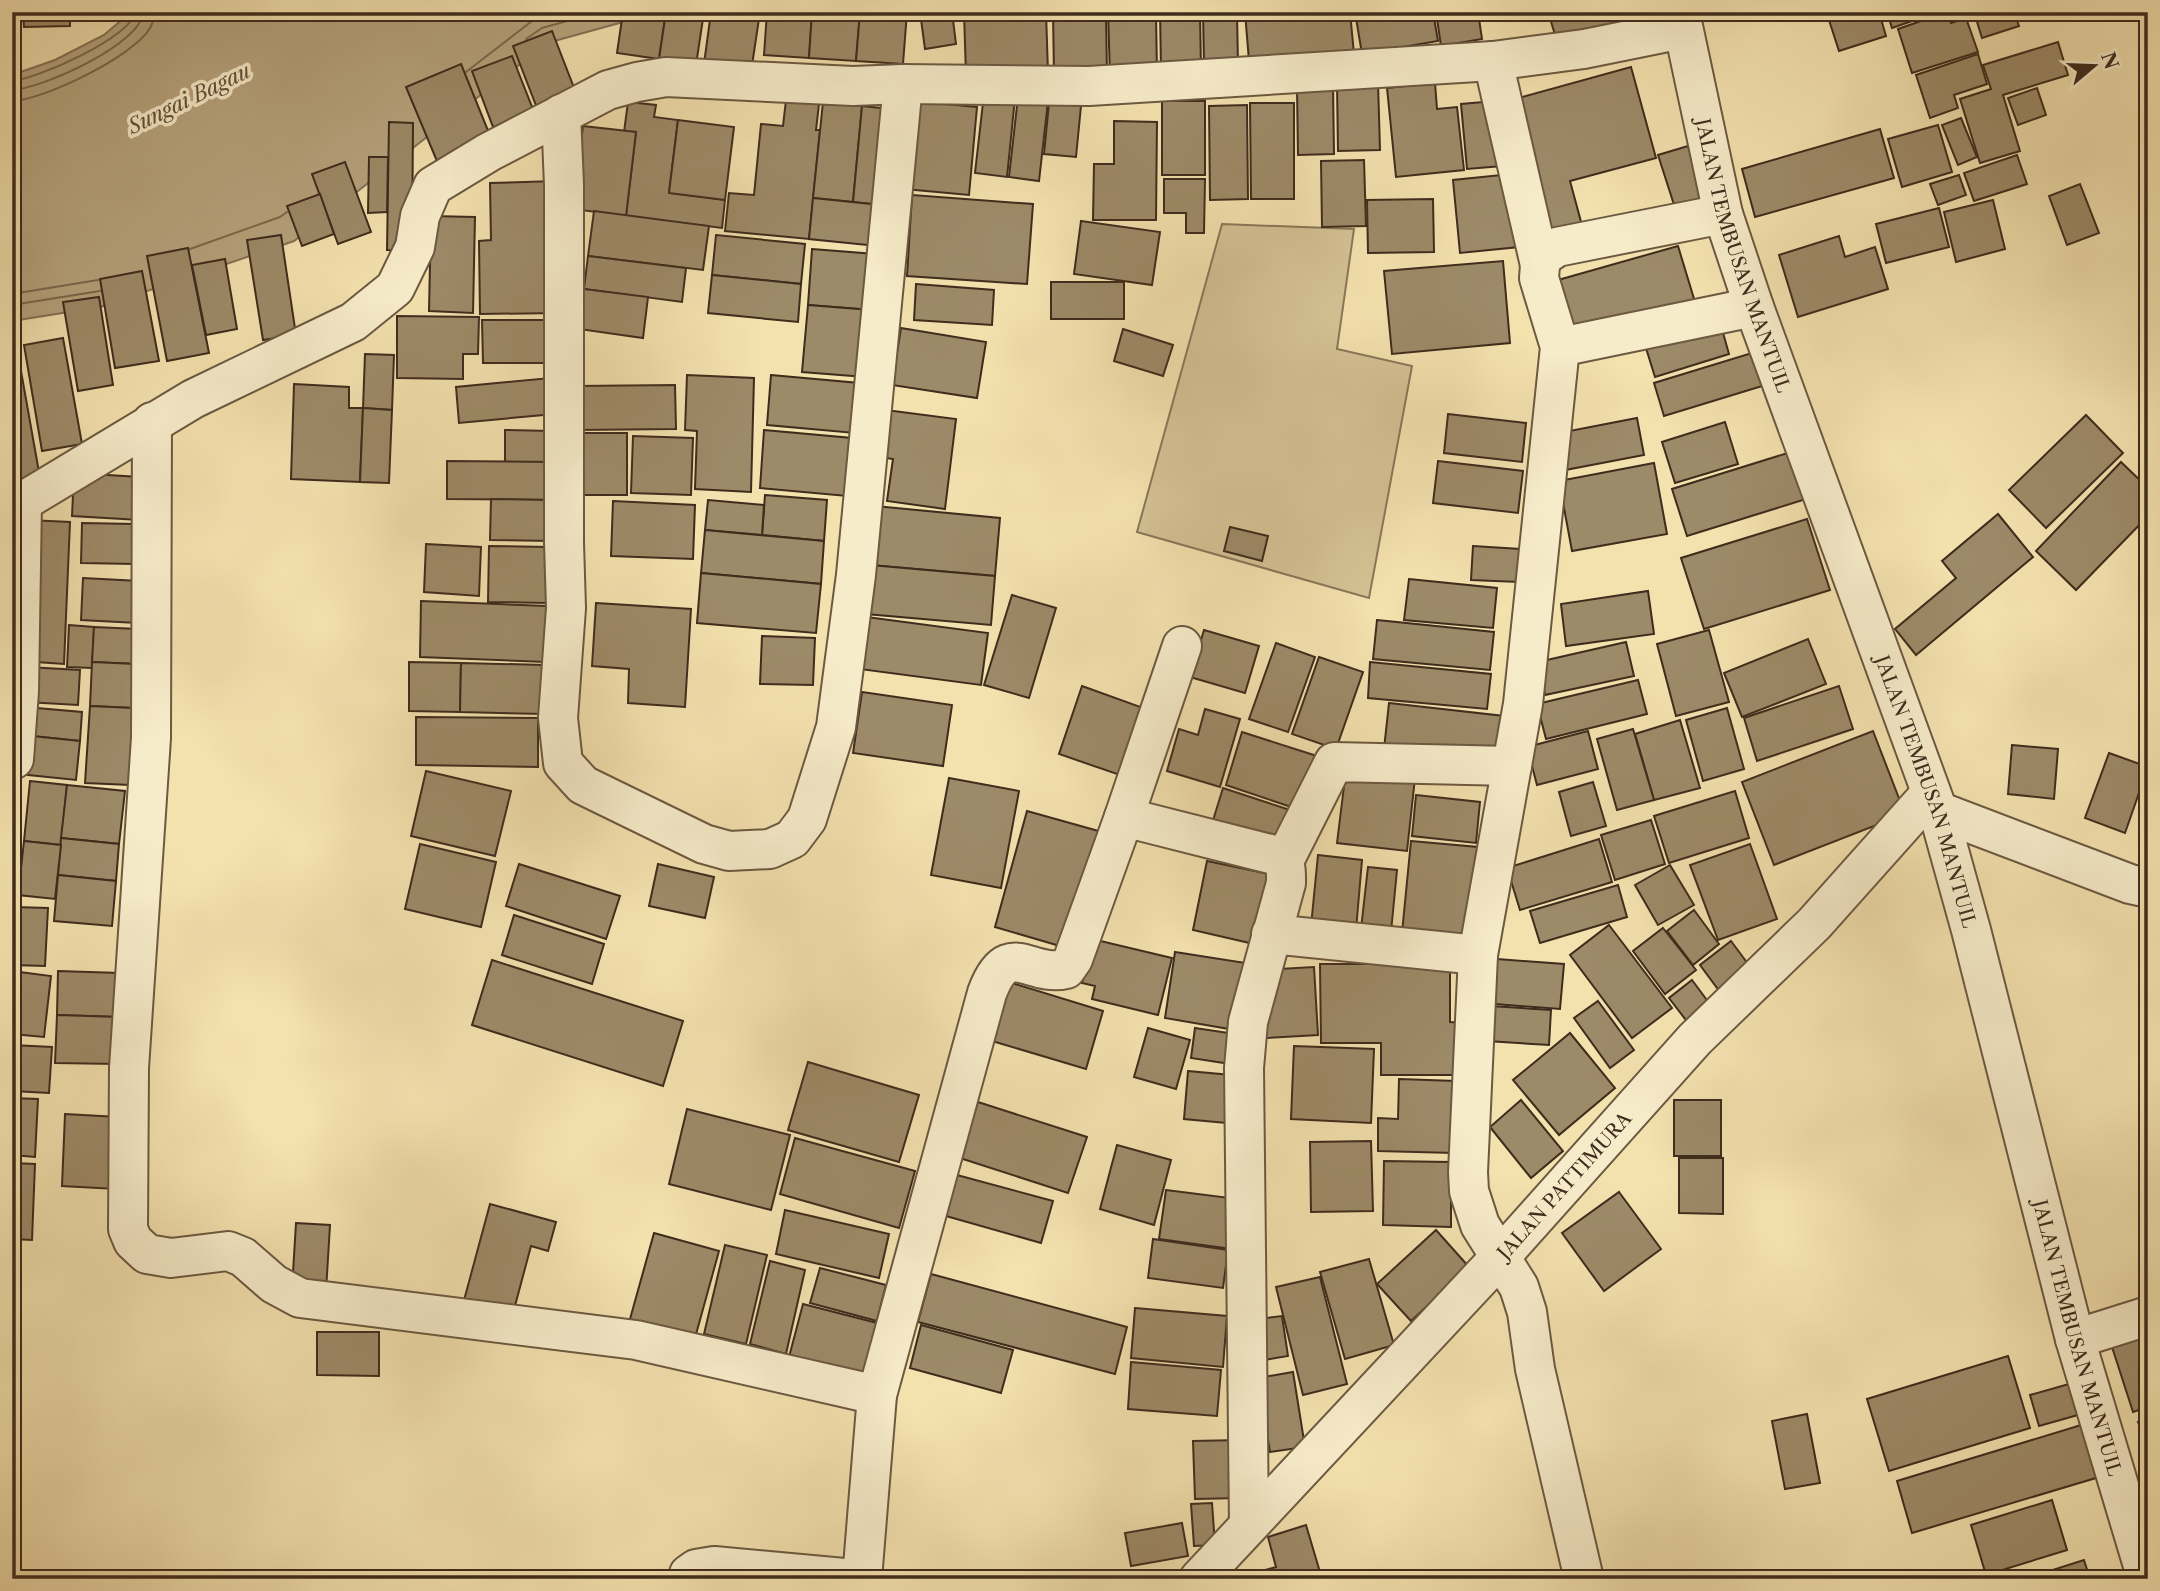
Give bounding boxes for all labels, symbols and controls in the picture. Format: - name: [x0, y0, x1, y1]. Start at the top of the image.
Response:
- north arrow: [2058, 32, 2128, 102]
- text: N: [2096, 49, 2123, 72]
- water label: Sungai Bagau: [122, 58, 255, 140]
- street label: JALAN TEMBUSAN MANTUIL: [1690, 114, 1795, 396]
- street label: JALAN TEMBUSAN MANTUIL: [1869, 650, 1981, 931]
- street label: JALAN PATTIMURA: [1491, 1107, 1637, 1266]
- street label: JALAN TEMBUSAN MANTUIL: [2027, 1195, 2127, 1479]

